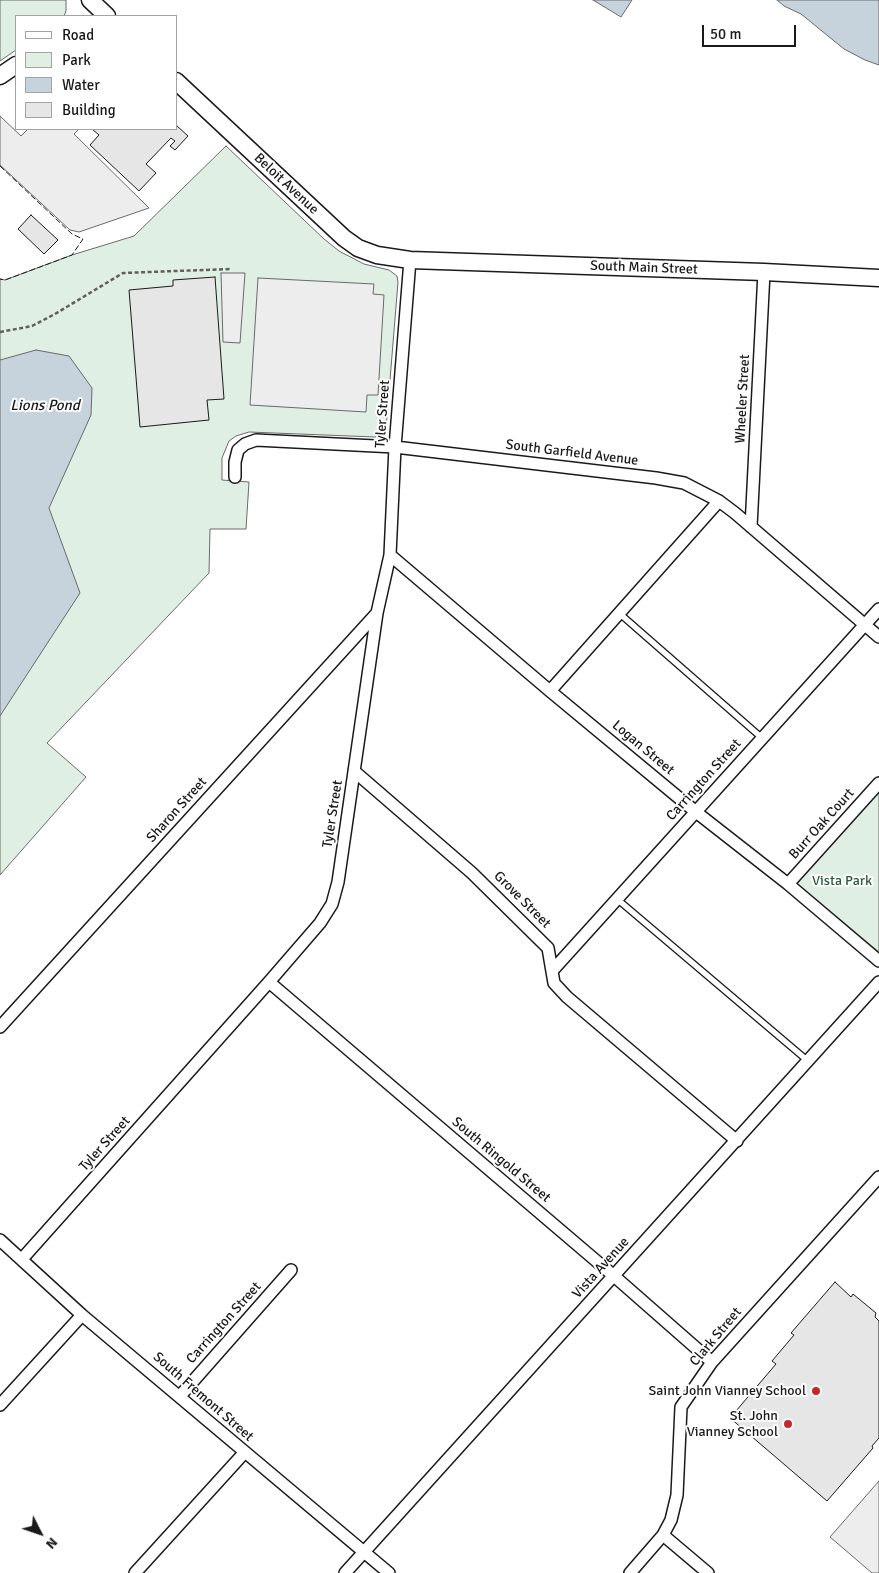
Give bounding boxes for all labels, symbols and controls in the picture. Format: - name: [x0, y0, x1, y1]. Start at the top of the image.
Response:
- legend: [15, 15, 178, 130]
- scale bar: [704, 15, 798, 47]
- text: 50 m: [710, 25, 741, 43]
- text: Road: [62, 26, 94, 44]
- text: Park: [62, 51, 91, 69]
- text: Water: [62, 76, 100, 94]
- text: Building: [62, 101, 116, 119]
- street label: Beloit Avenue: [250, 150, 322, 218]
- street label: South Main Street: [590, 258, 698, 278]
- street label: Wheeler Street: [732, 354, 754, 444]
- street label: Tyler Street: [372, 379, 394, 449]
- water label: Lions Pond: [10, 397, 80, 415]
- street label: South Garfield Avenue: [505, 437, 639, 469]
- street label: Logan Street: [609, 717, 677, 779]
- street label: Carrington Street: [663, 736, 745, 824]
- street label: Sharon Street: [143, 774, 211, 846]
- street label: Tyler Street: [319, 779, 347, 849]
- street label: Burr Oak Court: [786, 785, 858, 863]
- street label: Grove Street: [490, 868, 554, 932]
- park label: Vista Park: [812, 873, 872, 889]
- street label: Tyler Street: [76, 1113, 134, 1175]
- street label: South Ringold Street: [448, 1114, 554, 1206]
- street label: Vista Avenue: [569, 1234, 633, 1302]
- street label: Carrington Street: [183, 1279, 265, 1367]
- street label: Clark Street: [687, 1304, 745, 1370]
- street label: South Fremont Street: [149, 1349, 257, 1445]
- place label: Saint John Vianney School: [648, 1383, 806, 1399]
- marker: Saint John Vianney School: [810, 1385, 822, 1397]
- place label: St. John Vianney School: [687, 1408, 778, 1440]
- marker: St. John Vianney School: [782, 1418, 794, 1430]
- north arrow: [15, 1508, 65, 1558]
- text: N: [42, 1534, 61, 1552]

